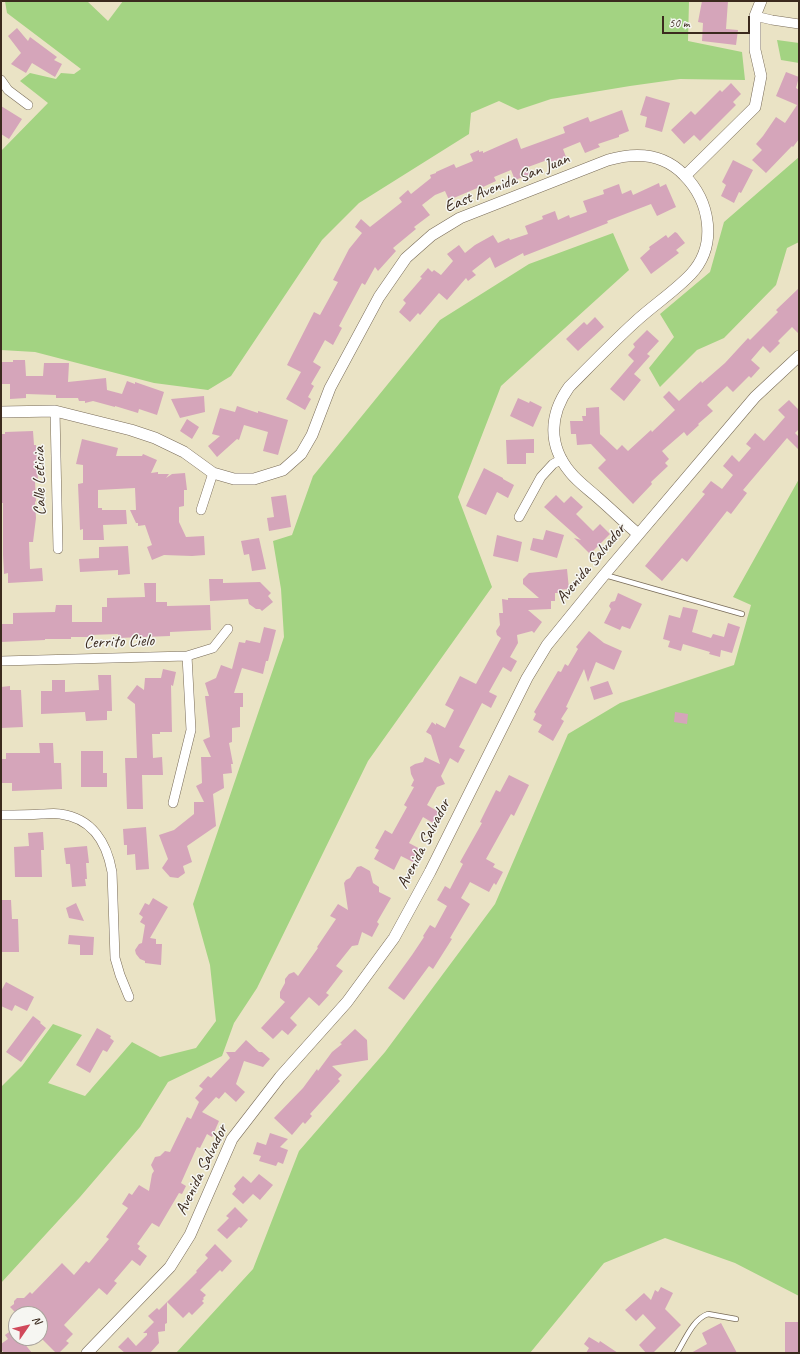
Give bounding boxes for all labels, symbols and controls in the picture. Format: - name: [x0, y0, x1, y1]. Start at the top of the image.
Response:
- scale bar: [664, 8, 752, 34]
- text: 50 m: [669, 15, 689, 31]
- street label: East Avenida San Juan: [441, 149, 573, 217]
- street label: Calle Leticia: [29, 446, 51, 516]
- street label: Avenida Salvador: [552, 520, 630, 608]
- street label: Cerrito Cielo: [84, 631, 154, 653]
- street label: Avenida Salvador: [393, 796, 455, 892]
- street label: Avenida Salvador: [171, 1122, 233, 1218]
- north arrow: [8, 1306, 48, 1346]
- text: N: [29, 1313, 45, 1327]

